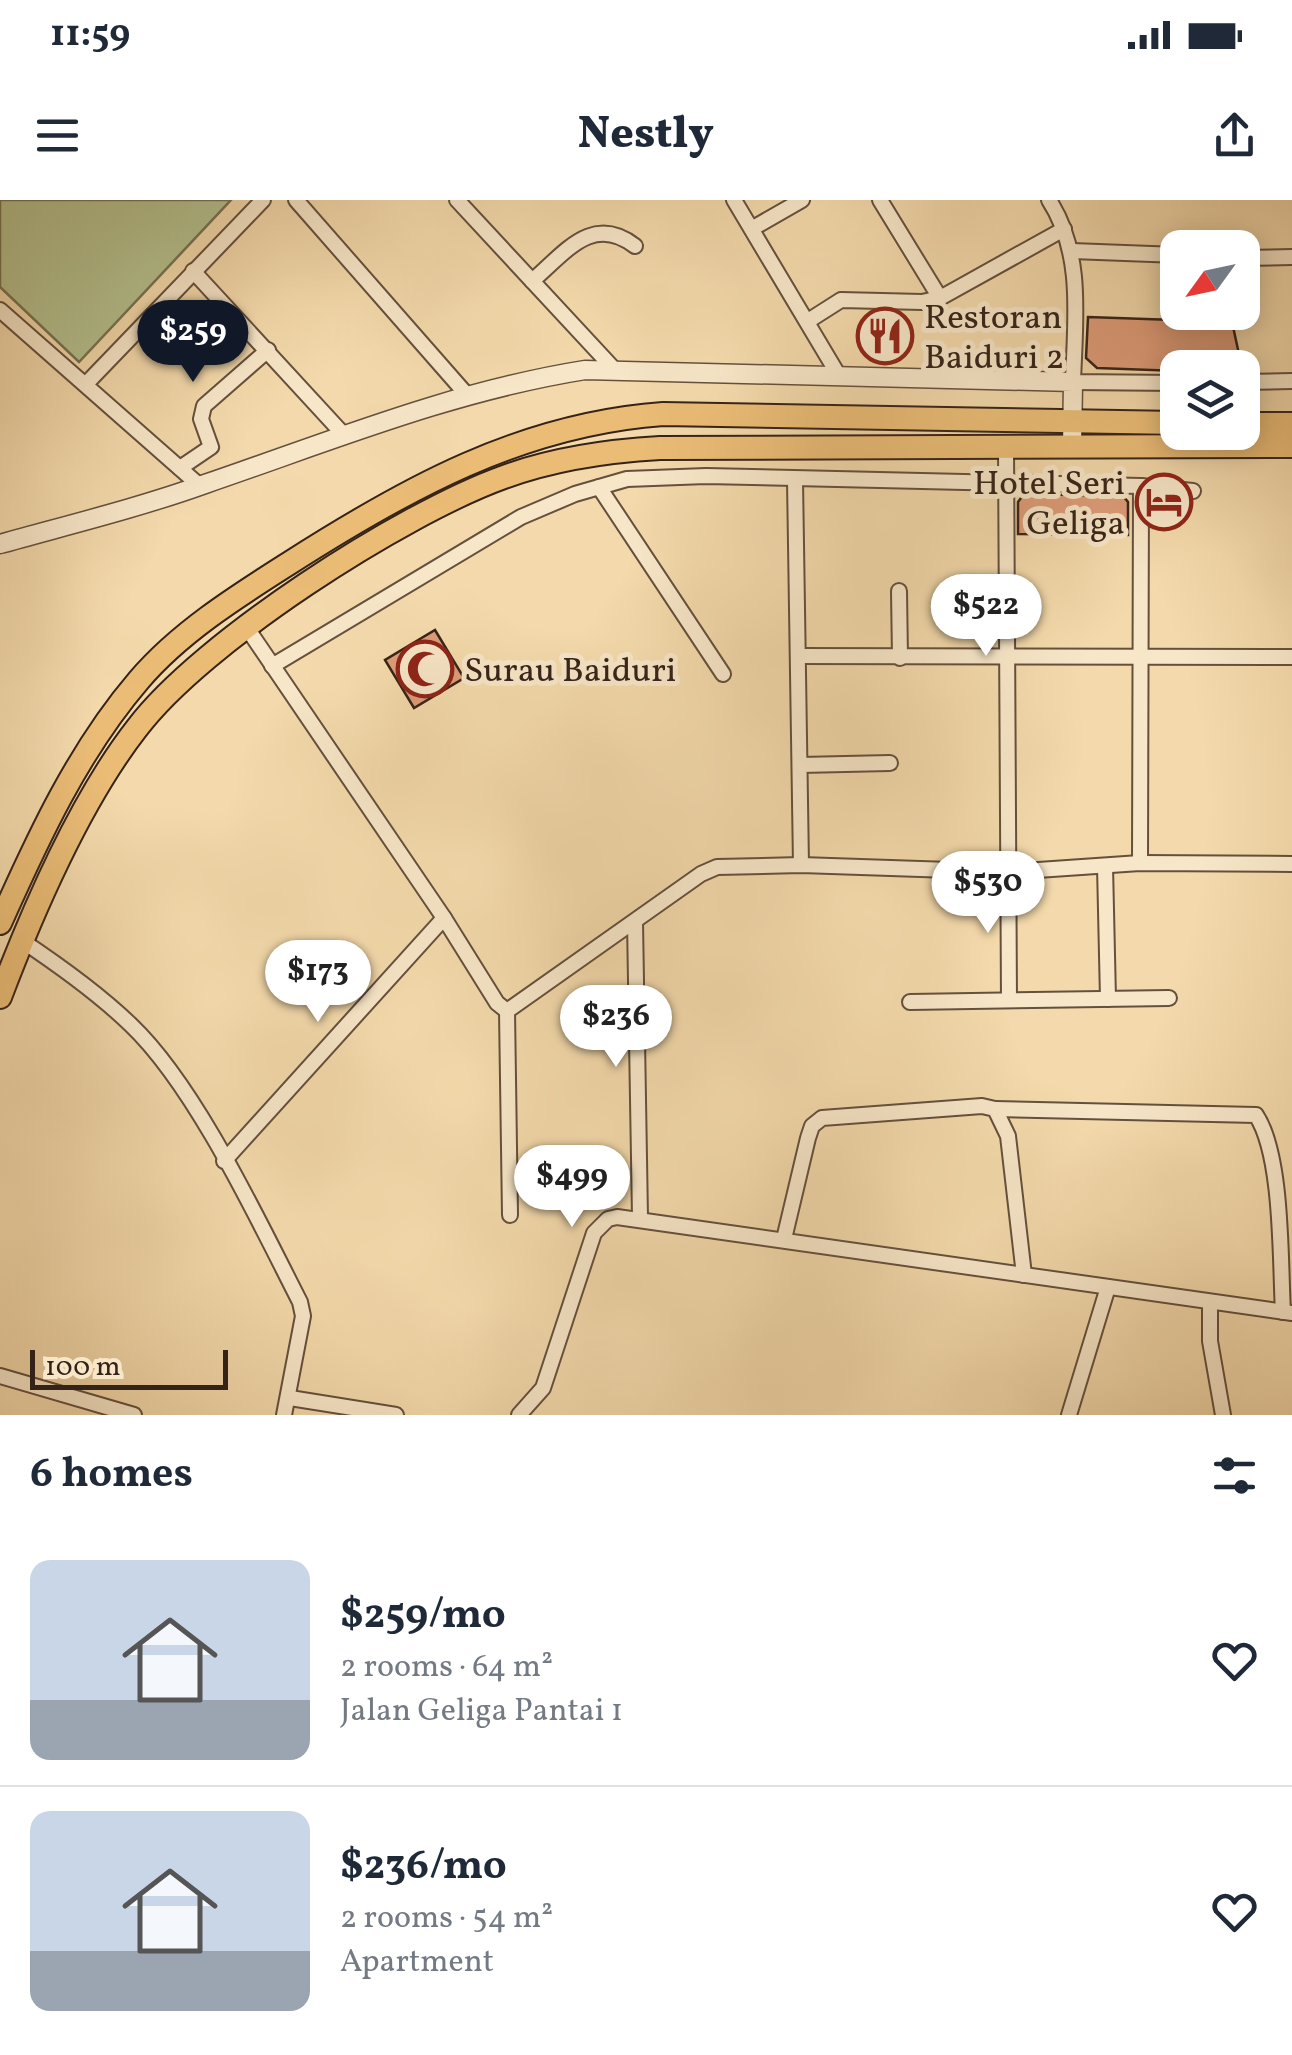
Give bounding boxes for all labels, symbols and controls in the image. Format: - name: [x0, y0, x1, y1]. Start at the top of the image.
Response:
- text: 11:59: [50, 9, 130, 62]
- text: Nestly: [578, 104, 714, 167]
- icon: menu: [30, 108, 85, 163]
- icon: share: [1207, 108, 1262, 163]
- north arrow: [1160, 230, 1260, 330]
- map controls: [1160, 230, 1260, 450]
- place label: Restoran Baiduri 2: [924, 295, 1064, 383]
- pin: $259: [134, 300, 252, 385]
- restaurant icon: Restoran Baiduri 2: [855, 306, 915, 366]
- text: $259: [159, 310, 227, 354]
- button: layers: [1160, 350, 1260, 450]
- place label: Hotel Seri Geliga: [973, 461, 1125, 549]
- hotel icon: Hotel Seri Geliga: [1134, 472, 1194, 532]
- pin: $522: [927, 574, 1045, 659]
- text: $522: [953, 584, 1019, 628]
- mosque icon: Surau Baiduri: [395, 639, 455, 699]
- place label: Surau Baiduri: [464, 648, 676, 696]
- pin: $530: [929, 851, 1047, 936]
- text: $530: [954, 861, 1022, 905]
- pin: $173: [259, 940, 377, 1025]
- text: $173: [287, 950, 349, 994]
- pin: $236: [557, 985, 675, 1070]
- text: $236: [582, 995, 650, 1039]
- pin: $499: [513, 1145, 631, 1230]
- text: $499: [536, 1155, 608, 1199]
- scale bar: [30, 1345, 228, 1390]
- text: 100 m: [45, 1348, 120, 1387]
- text: 6 homes: [30, 1446, 193, 1505]
- icon: filters: [1207, 1448, 1262, 1503]
- text: $259/mo: [340, 1587, 506, 1646]
- icon: home: [110, 1600, 230, 1720]
- icon: heart: [1207, 1633, 1262, 1688]
- text: 2 rooms · 64 m²: [340, 1646, 553, 1690]
- text: Jalan Geliga Pantai 1: [340, 1690, 623, 1734]
- text: $236/mo: [340, 1838, 507, 1897]
- icon: home: [110, 1851, 230, 1971]
- icon: heart: [1207, 1884, 1262, 1939]
- text: 2 rooms · 54 m²: [340, 1897, 553, 1941]
- text: Apartment: [340, 1941, 494, 1985]

